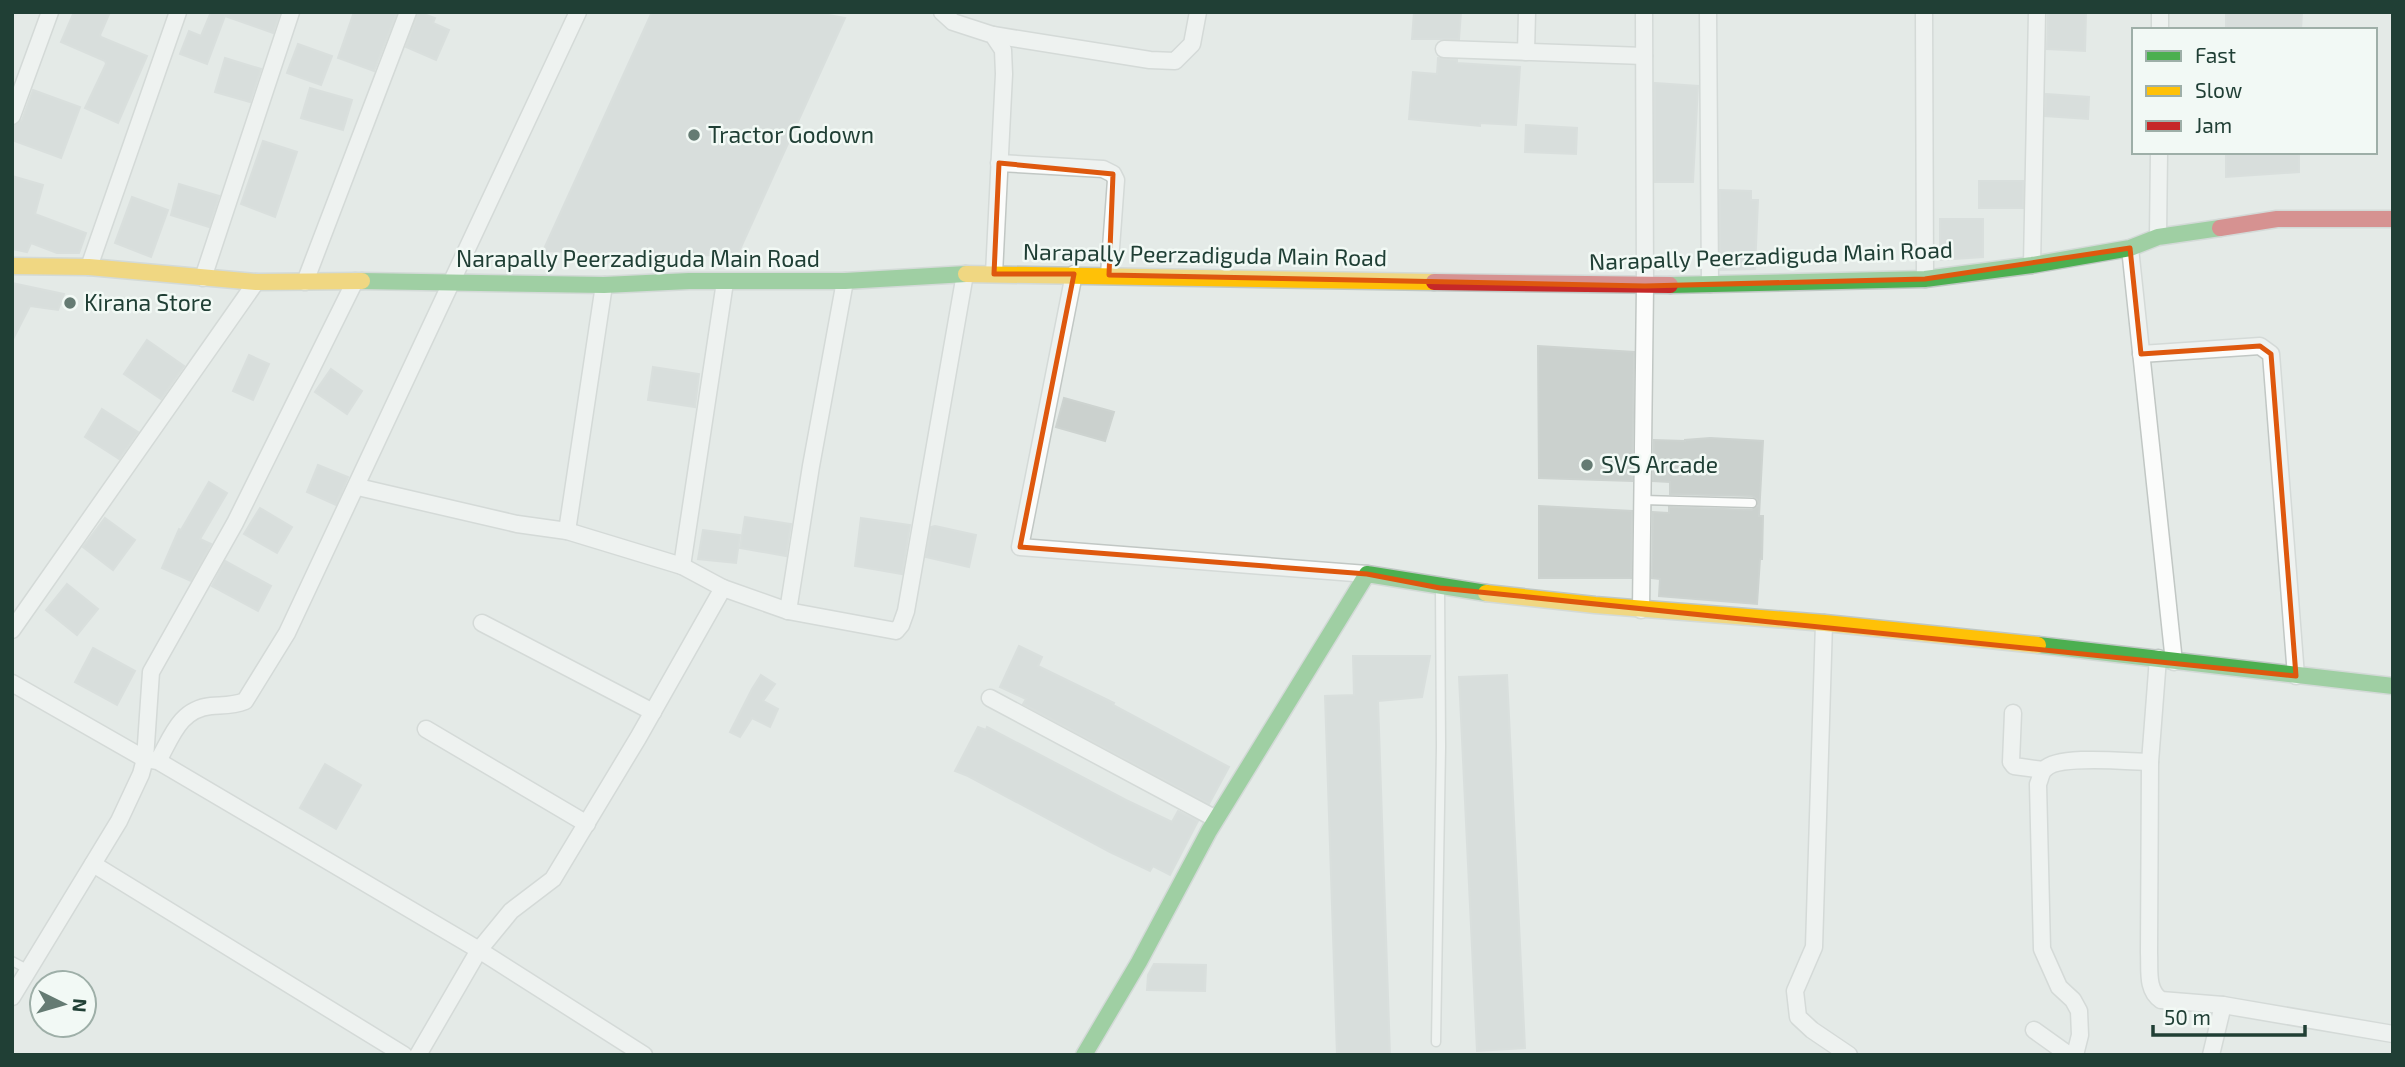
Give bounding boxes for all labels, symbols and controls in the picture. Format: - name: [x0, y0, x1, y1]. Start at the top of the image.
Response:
- legend: [2132, 28, 2377, 154]
- text: Fast: [2195, 42, 2236, 67]
- text: Slow: [2195, 77, 2242, 102]
- text: Jam: [2195, 112, 2232, 137]
- place label: Tractor Godown: [708, 120, 874, 148]
- marker: Tractor Godown: [686, 127, 702, 143]
- street label: Narapally Peerzadiguda Main Road: [1589, 235, 1953, 275]
- street label: Narapally Peerzadiguda Main Road: [1023, 237, 1387, 271]
- street label: Narapally Peerzadiguda Main Road: [456, 244, 820, 272]
- place label: Kirana Store: [84, 288, 212, 316]
- marker: Kirana Store: [62, 295, 78, 311]
- place label: SVS Arcade: [1601, 450, 1718, 478]
- marker: SVS Arcade: [1579, 457, 1595, 473]
- north arrow: [28, 969, 98, 1039]
- scale bar: [2153, 993, 2305, 1038]
- text: N: [68, 998, 92, 1013]
- text: 50 m: [2164, 1004, 2211, 1029]

